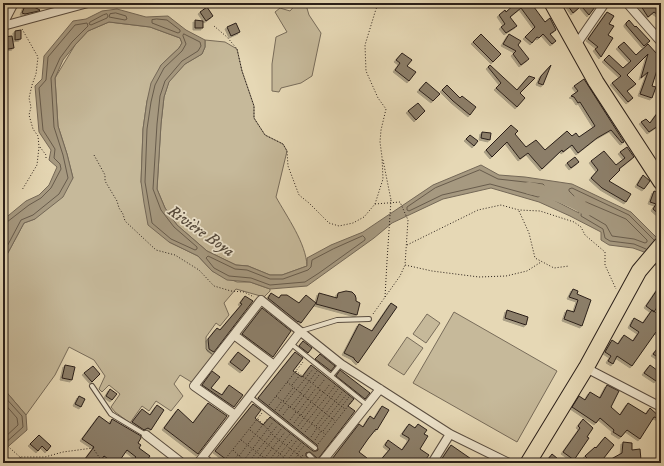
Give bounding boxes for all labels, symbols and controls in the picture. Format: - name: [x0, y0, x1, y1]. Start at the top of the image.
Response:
- water label: Rivière Boya: [163, 200, 238, 261]

